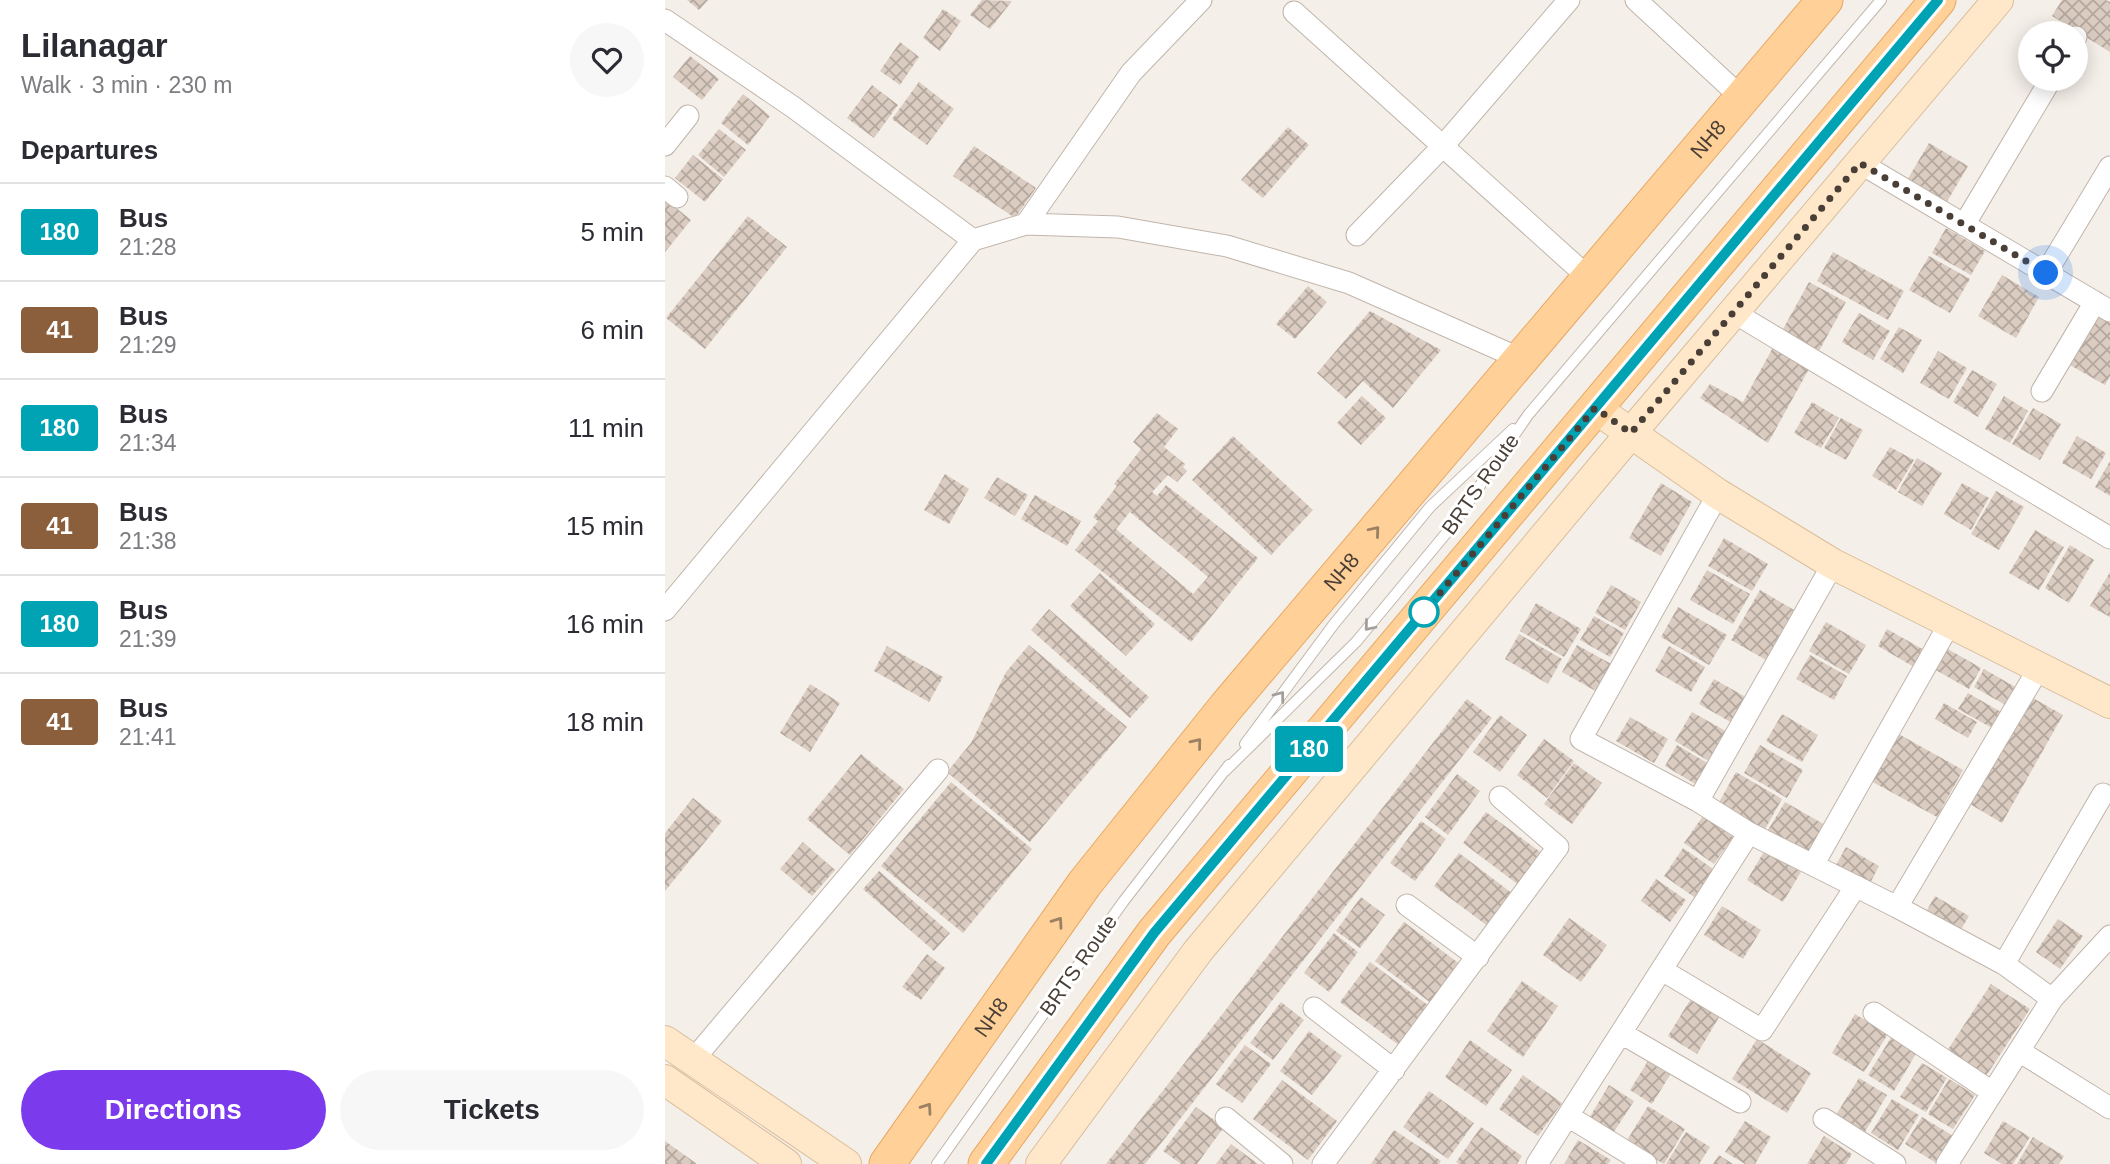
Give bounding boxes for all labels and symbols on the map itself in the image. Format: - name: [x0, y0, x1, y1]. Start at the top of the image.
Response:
- street label: NH8: [1685, 115, 1730, 162]
- your location: [2028, 255, 2063, 290]
- street label: BRTS Route: [1437, 429, 1523, 539]
- one-way arrow: [1367, 526, 1379, 539]
- street label: NH8: [1319, 548, 1363, 595]
- unlabelled marker: [1409, 597, 1439, 627]
- one-way arrow: [1365, 618, 1377, 631]
- one-way arrow: [1272, 691, 1284, 704]
- line badge: 180: [1269, 726, 1349, 772]
- one-way arrow: [1189, 738, 1202, 750]
- street label: BRTS Route: [1035, 910, 1121, 1020]
- one-way arrow: [1050, 917, 1062, 930]
- street label: NH8: [969, 993, 1012, 1041]
- one-way arrow: [918, 1103, 931, 1116]

